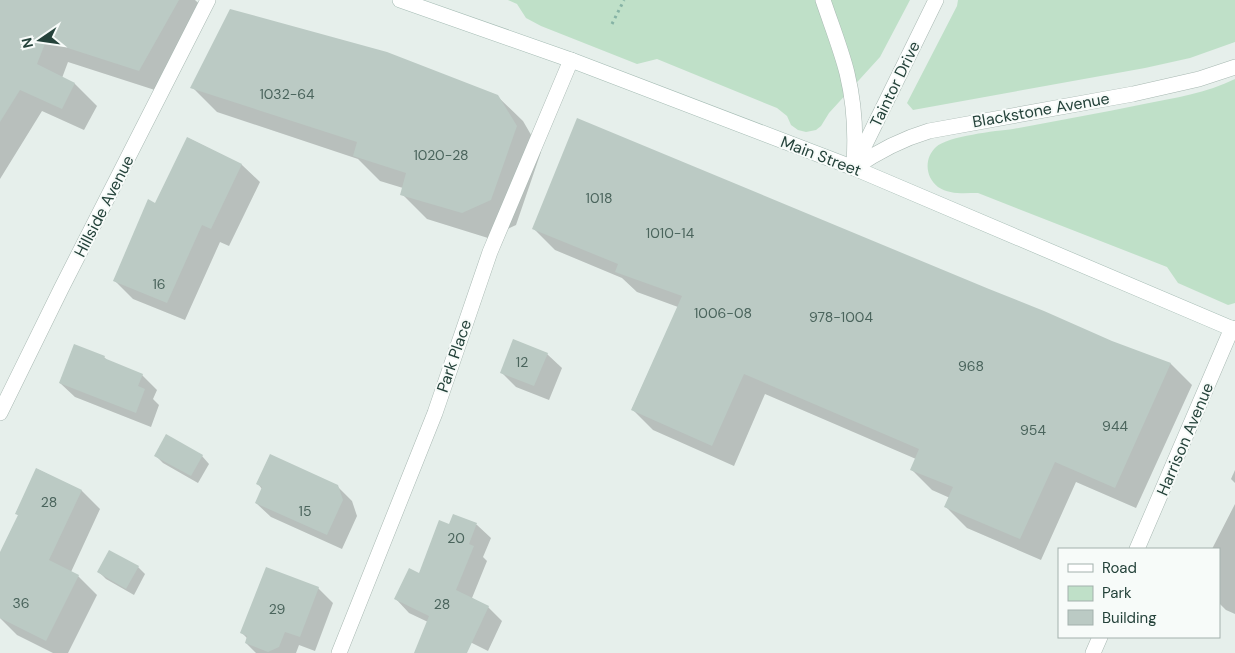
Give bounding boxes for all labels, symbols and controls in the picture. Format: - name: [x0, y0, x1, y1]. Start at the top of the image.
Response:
- north arrow: [15, 15, 65, 65]
- text: N: [17, 36, 37, 50]
- street label: Taintor Drive: [865, 38, 925, 130]
- house number: 1032-64: [259, 85, 315, 103]
- street label: Blackstone Avenue: [971, 88, 1111, 132]
- street label: Main Street: [778, 131, 864, 181]
- house number: 1020-28: [413, 146, 469, 164]
- street label: Hillside Avenue: [69, 152, 139, 260]
- house number: 1018: [586, 189, 612, 207]
- house number: 1010-14: [646, 224, 695, 242]
- house number: 16: [152, 275, 166, 293]
- house number: 1006-08: [694, 304, 752, 322]
- house number: 978-1004: [809, 308, 873, 326]
- street label: Park Place: [432, 317, 476, 395]
- house number: 12: [516, 353, 528, 371]
- house number: 968: [958, 357, 984, 375]
- street label: Harrison Avenue: [1152, 379, 1218, 499]
- house number: 944: [1102, 417, 1128, 435]
- house number: 954: [1020, 421, 1046, 439]
- house number: 28: [41, 493, 57, 511]
- house number: 15: [299, 502, 311, 520]
- house number: 20: [447, 529, 465, 547]
- legend: [1058, 548, 1220, 638]
- text: Road: [1102, 558, 1137, 578]
- text: Park: [1102, 583, 1132, 603]
- house number: 36: [12, 594, 30, 612]
- house number: 28: [434, 595, 450, 613]
- house number: 29: [269, 600, 286, 618]
- text: Building: [1102, 608, 1157, 628]

